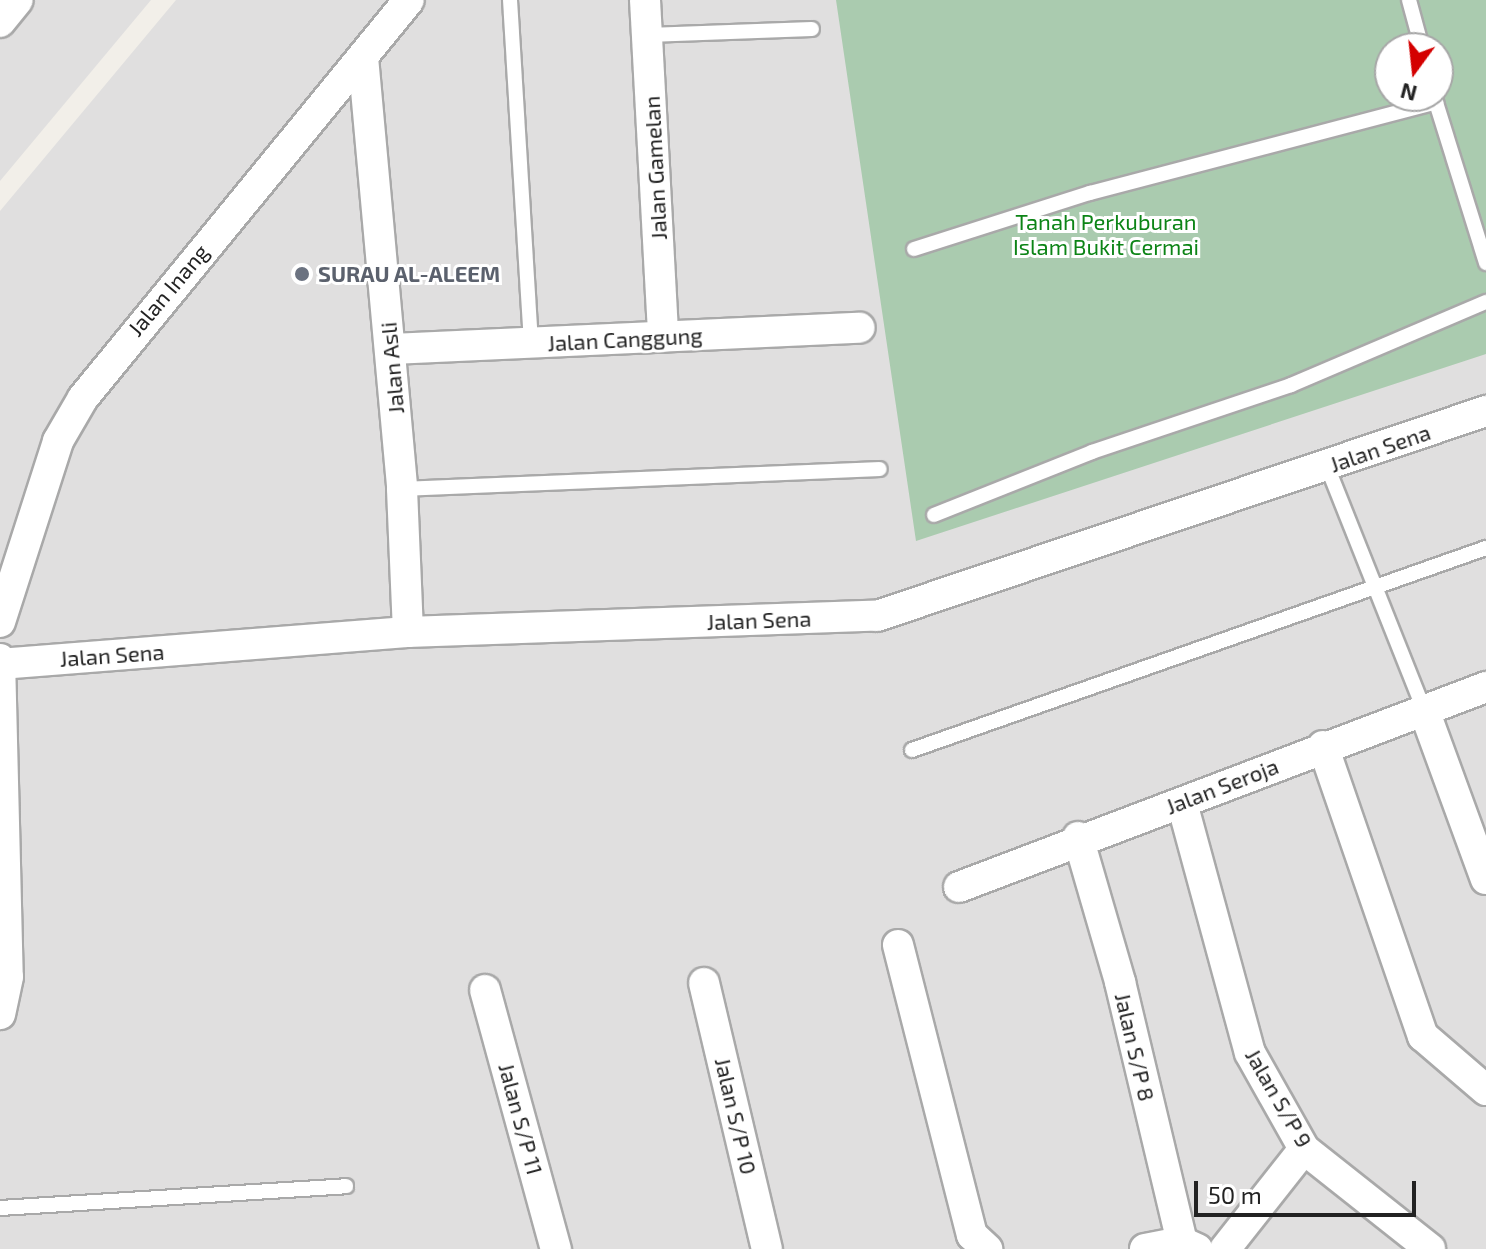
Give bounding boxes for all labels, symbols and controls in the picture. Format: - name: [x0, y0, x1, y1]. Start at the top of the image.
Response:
- north arrow: [1374, 32, 1454, 112]
- text: N: [1397, 79, 1419, 108]
- street label: Jalan Gamelan: [638, 95, 672, 241]
- park label: Tanah Perkuburan Islam Bukit Cermai: [1013, 208, 1199, 260]
- street label: Jalan Inang: [122, 239, 214, 341]
- place label: SURAU AL-ALEEM: [318, 261, 501, 287]
- marker: SURAU AL-ALEEM: [293, 265, 311, 283]
- street label: Jalan Asli: [375, 321, 409, 415]
- street label: Jalan Canggung: [547, 322, 703, 356]
- street label: Jalan Sena: [1326, 418, 1434, 478]
- street label: Jalan Sena: [706, 605, 812, 635]
- street label: Jalan Sena: [59, 638, 165, 672]
- street label: Jalan Seroja: [1162, 752, 1282, 820]
- street label: Jalan S/P 8: [1110, 990, 1160, 1104]
- street label: Jalan S/P 9: [1240, 1044, 1318, 1152]
- street label: Jalan S/P 10: [710, 1055, 762, 1177]
- street label: Jalan S/P 11: [493, 1060, 549, 1178]
- scale bar: [1198, 1165, 1420, 1215]
- text: 50 m: [1208, 1180, 1262, 1209]

